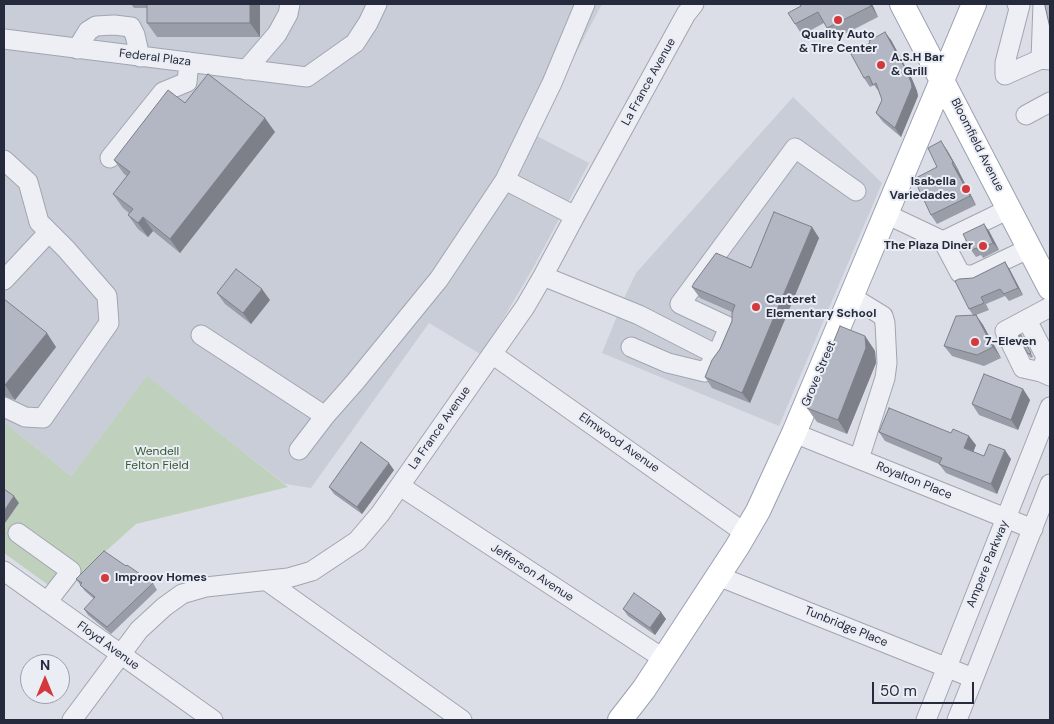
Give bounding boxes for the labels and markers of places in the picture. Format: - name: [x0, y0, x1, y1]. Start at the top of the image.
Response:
- marker: Quality Auto & Tire Center: [832, 14, 844, 26]
- place label: Quality Auto & Tire Center: [799, 28, 877, 56]
- place label: A.S.H Bar & Grill: [891, 51, 944, 79]
- marker: A.S.H Bar & Grill: [875, 59, 887, 71]
- place label: Isabella Variedades: [889, 175, 956, 203]
- marker: Isabella Variedades: [960, 183, 972, 195]
- place label: The Plaza Diner: [884, 239, 973, 253]
- marker: The Plaza Diner: [977, 240, 989, 252]
- place label: Carteret Elementary School: [766, 293, 876, 321]
- marker: Carteret Elementary School: [750, 301, 762, 313]
- place label: 7-Eleven: [985, 335, 1037, 349]
- marker: 7-Eleven: [969, 336, 981, 348]
- place label: Improov Homes: [115, 571, 207, 585]
- marker: Improov Homes: [99, 572, 111, 584]

